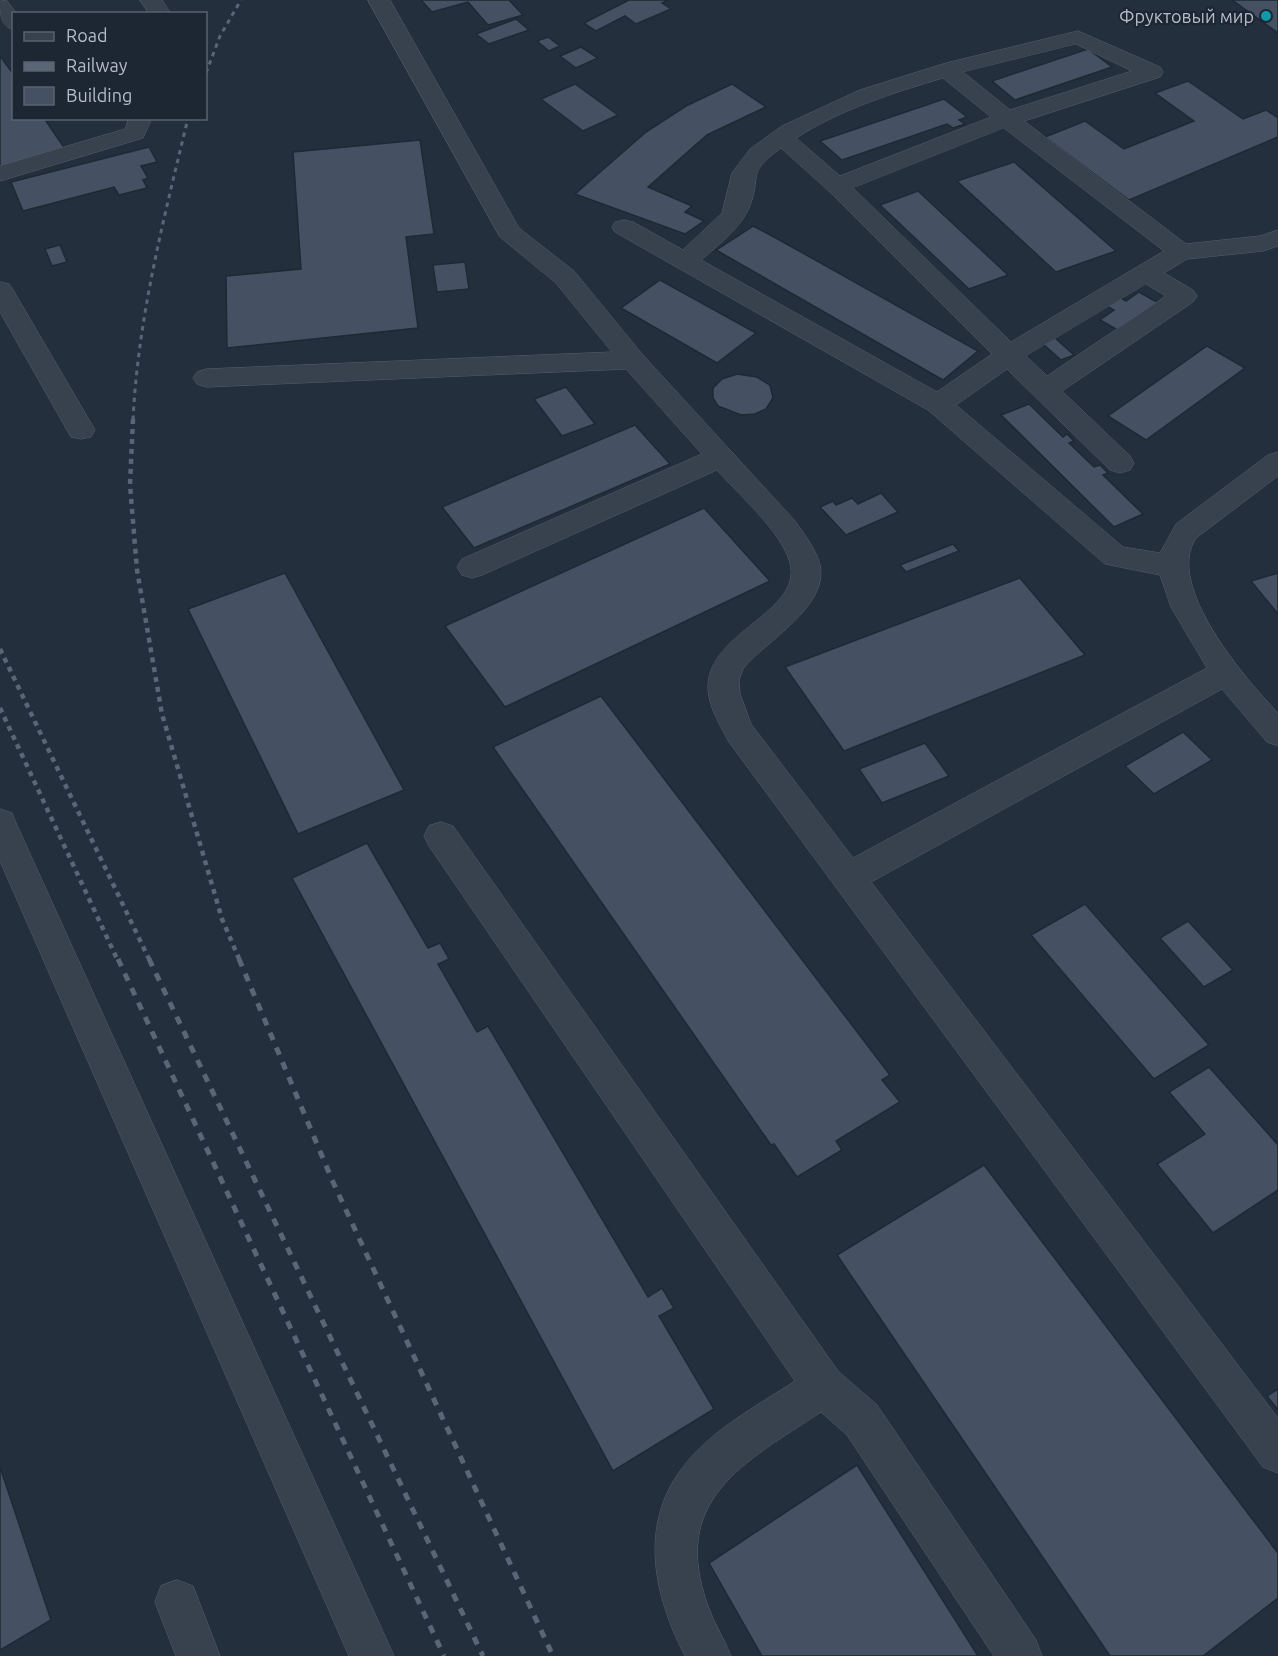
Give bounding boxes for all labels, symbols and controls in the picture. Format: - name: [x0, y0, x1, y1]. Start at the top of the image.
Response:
- place label: Фруктовый мир: [1119, 6, 1254, 26]
- marker: Фруктовый мир: [1259, 9, 1273, 23]
- legend: [12, 12, 207, 120]
- text: Road: [66, 25, 108, 45]
- text: Railway: [66, 55, 128, 75]
- text: Building: [66, 85, 132, 105]

